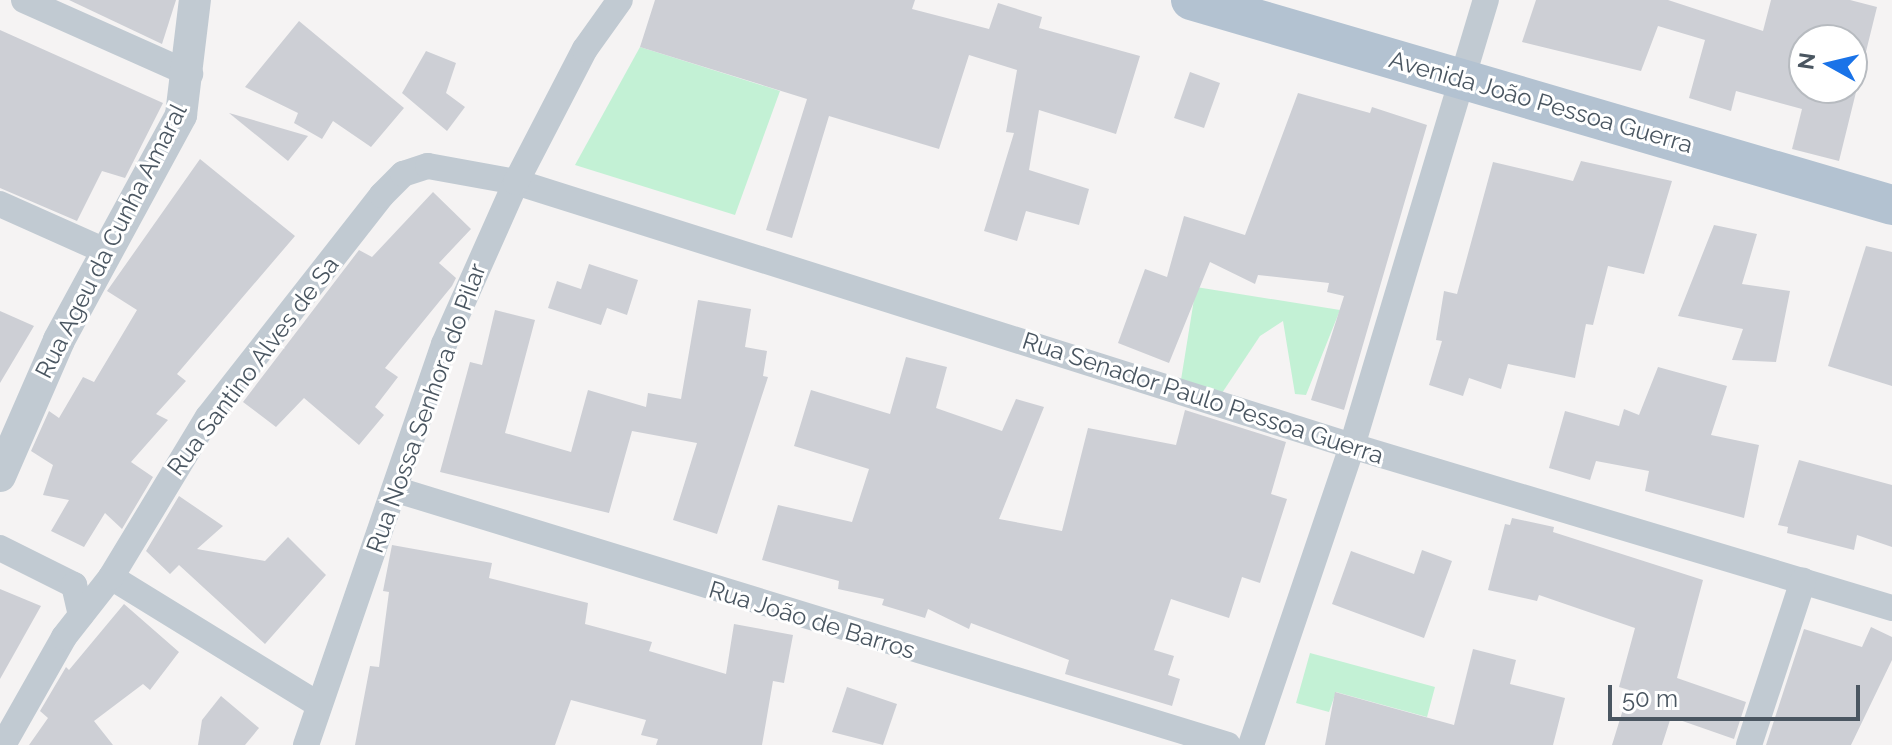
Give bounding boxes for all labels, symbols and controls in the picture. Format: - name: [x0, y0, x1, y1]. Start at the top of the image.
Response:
- north arrow: [1788, 24, 1868, 104]
- street label: Avenida João Pessoa Guerra: [1386, 45, 1696, 159]
- text: N: [1792, 51, 1820, 71]
- street label: Rua Ageu da Cunha Amaral: [29, 98, 193, 384]
- street label: Rua Santino Alves de Sa: [161, 251, 345, 481]
- street label: Rua Nossa Senhora do Pilar: [360, 259, 492, 557]
- street label: Rua Senador Paulo Pessoa Guerra: [1019, 326, 1387, 470]
- street label: Rua João de Barros: [705, 575, 919, 665]
- scale bar: [1612, 669, 1864, 719]
- text: 50 m: [1622, 684, 1678, 713]

